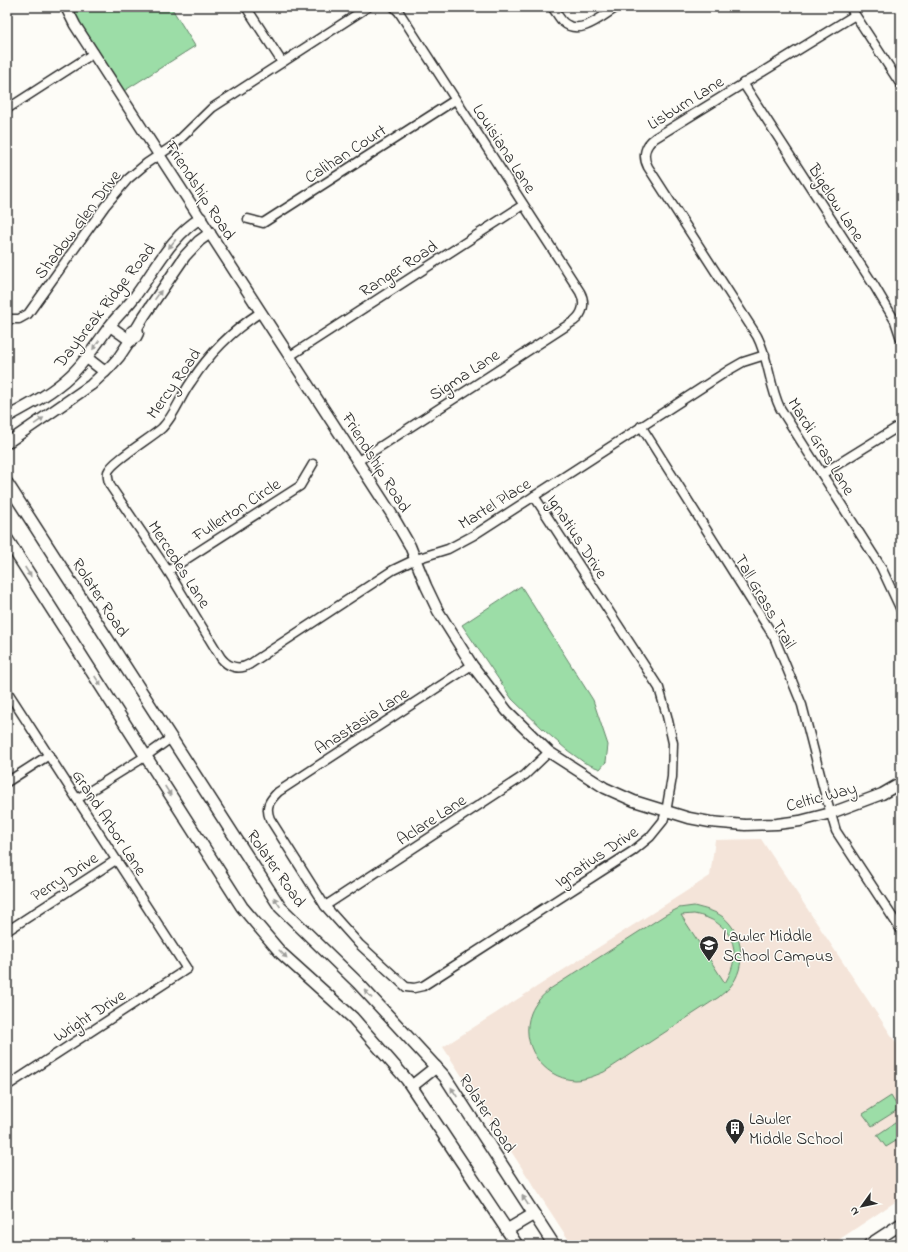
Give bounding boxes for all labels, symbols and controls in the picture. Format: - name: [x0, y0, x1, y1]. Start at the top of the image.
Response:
- street label: Lisburn Lane: [643, 70, 729, 137]
- street label: Louisiana Lane: [465, 99, 542, 199]
- street label: Calihan Court: [300, 118, 392, 190]
- street label: Friendship Road: [158, 135, 241, 246]
- street label: Bigelow Lane: [799, 158, 870, 248]
- street label: Shadow Glen Drive: [29, 165, 128, 285]
- street label: Ranger Road: [355, 234, 444, 306]
- street label: Daybreak Ridge Road: [48, 238, 164, 376]
- one-way arrow: [168, 239, 176, 250]
- one-way arrow: [154, 290, 162, 300]
- one-way arrow: [92, 340, 100, 350]
- street label: Mercy Road: [141, 343, 209, 425]
- street label: Sigma Lane: [425, 343, 506, 409]
- street label: Mardi Gras Lane: [781, 393, 861, 501]
- street label: Friendship Road: [334, 407, 417, 518]
- one-way arrow: [34, 417, 44, 425]
- street label: Fullerton Circle: [187, 472, 286, 549]
- street label: Martel Place: [454, 472, 536, 536]
- street label: Ignatius Drive: [538, 490, 614, 585]
- street label: Mercedes Lane: [141, 516, 217, 614]
- street label: Tall Grass Trail: [727, 550, 802, 654]
- street label: Rolater Road: [65, 553, 135, 643]
- one-way arrow: [24, 567, 32, 577]
- one-way arrow: [95, 676, 102, 687]
- street label: Anastasia Lane: [310, 681, 414, 761]
- street label: Grand Arbor Lane: [65, 765, 153, 881]
- street label: Celtic Way: [783, 776, 860, 820]
- one-way arrow: [165, 785, 172, 797]
- street label: Aclare Lane: [392, 788, 472, 852]
- street label: Ignatius Drive: [550, 820, 645, 896]
- street label: Rolater Road: [240, 825, 312, 913]
- street label: Perry Drive: [26, 846, 104, 909]
- one-way arrow: [273, 897, 281, 907]
- place label: Lawler Middle School Campus: [723, 924, 833, 969]
- school or university icon: Lawler Middle School Campus: [698, 934, 720, 962]
- one-way arrow: [278, 949, 288, 959]
- street label: Wright Drive: [49, 983, 132, 1051]
- one-way arrow: [364, 989, 373, 999]
- street label: Rolater Road: [452, 1069, 522, 1159]
- one-way arrow: [450, 1086, 458, 1097]
- place label: Lawler Middle School: [749, 1107, 843, 1152]
- building icon: Lawler Middle School: [724, 1117, 746, 1145]
- north arrow: [842, 1186, 882, 1226]
- one-way arrow: [521, 1195, 529, 1206]
- text: N: [846, 1203, 863, 1218]

